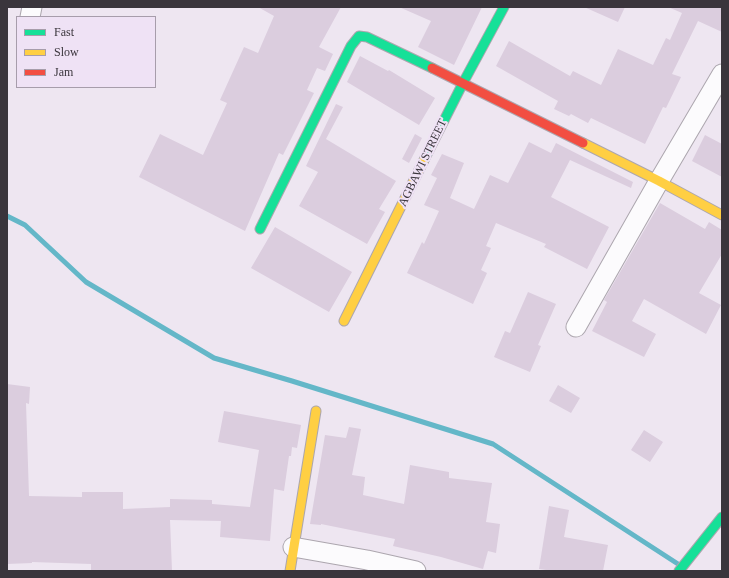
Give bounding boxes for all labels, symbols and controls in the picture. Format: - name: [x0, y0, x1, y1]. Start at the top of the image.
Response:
- legend: [16, 16, 156, 88]
- text: Fast: [54, 25, 74, 39]
- text: Slow: [54, 45, 79, 59]
- text: Jam: [54, 65, 73, 79]
- street label: AGBAWI STREET: [396, 117, 450, 209]

